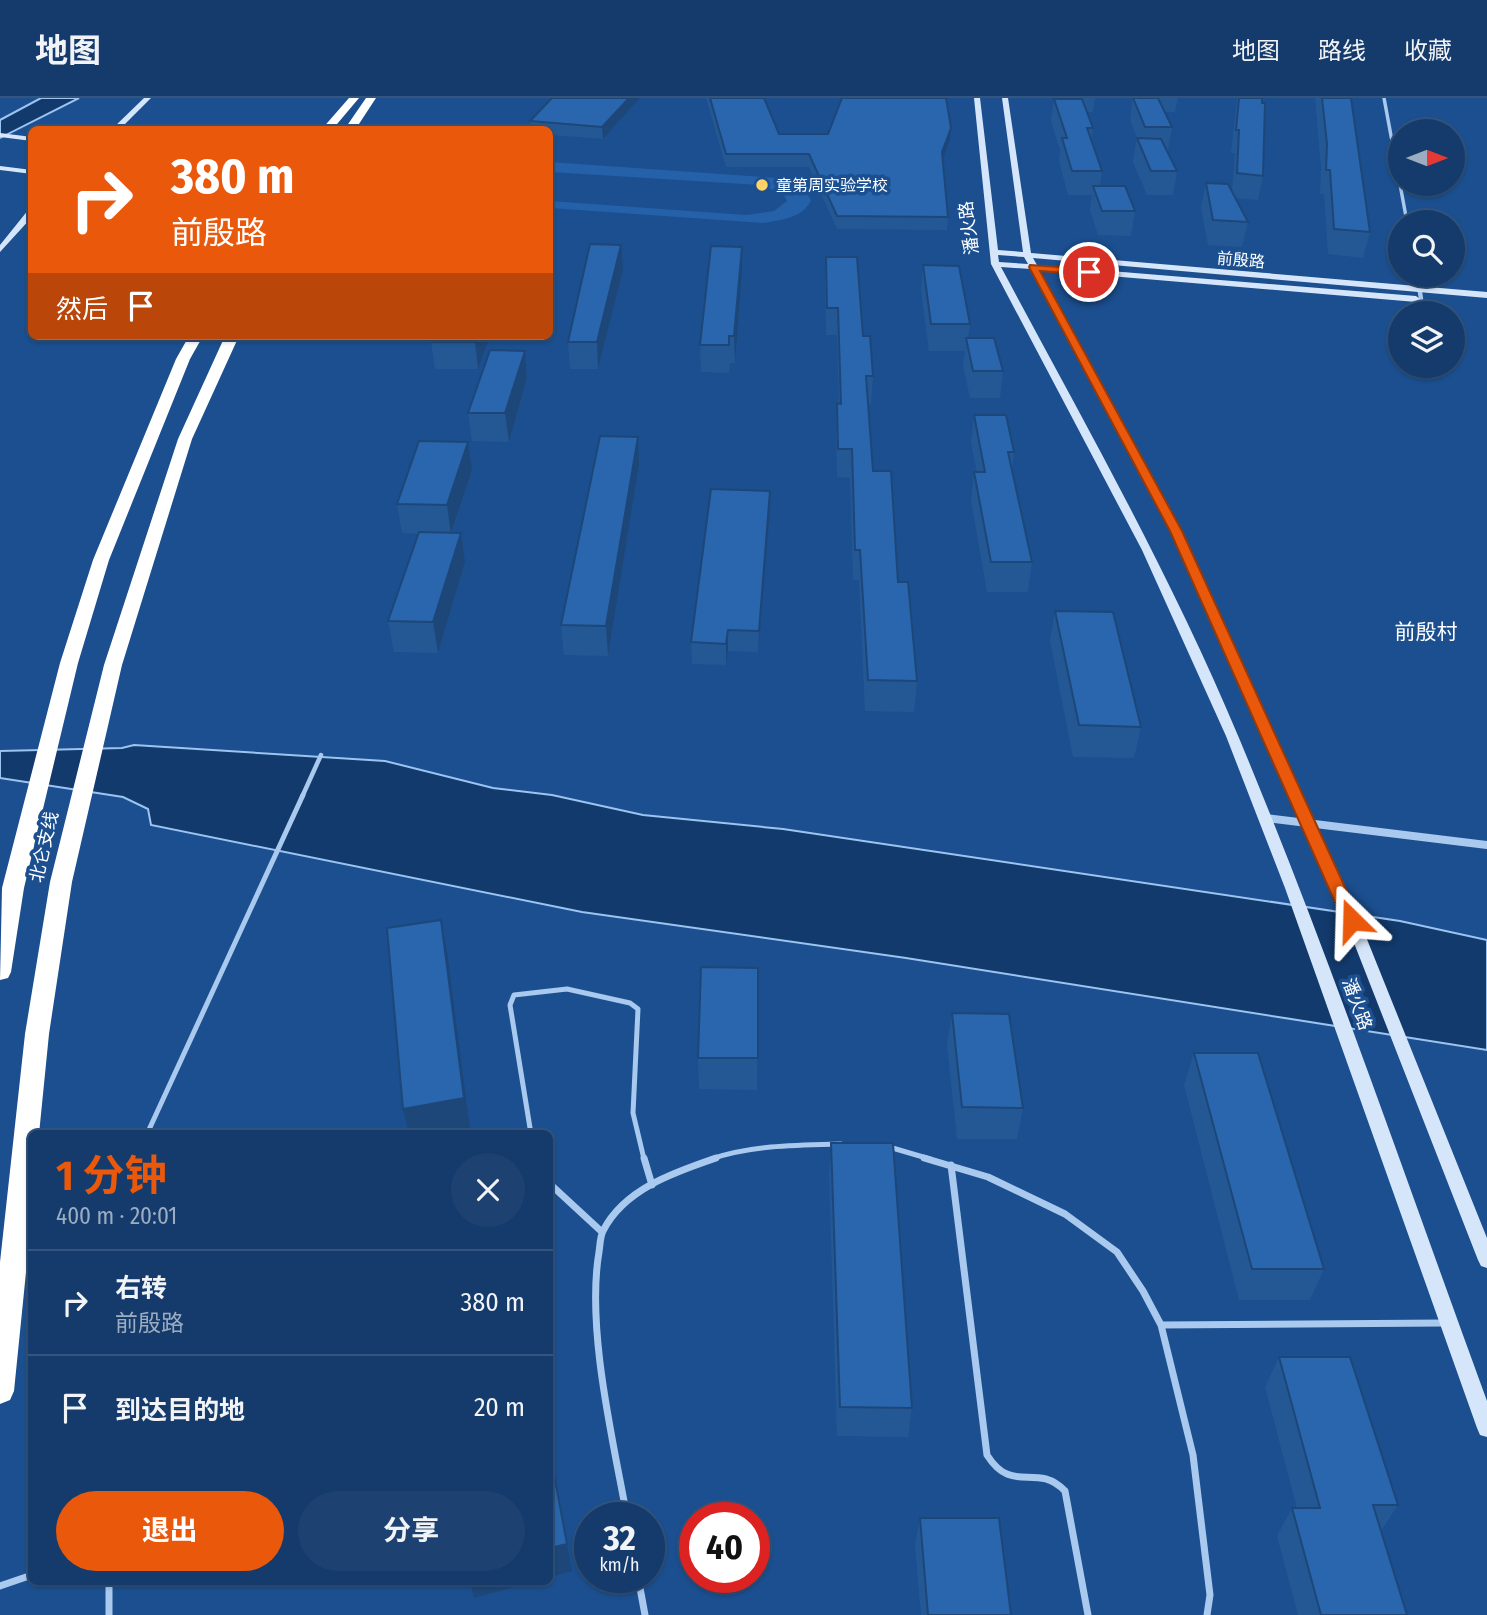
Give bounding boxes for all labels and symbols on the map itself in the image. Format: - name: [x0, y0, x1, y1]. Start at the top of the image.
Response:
- north arrow: [1388, 119, 1465, 196]
- place label: 童第周实验学校: [776, 176, 888, 195]
- marker: 童第周实验学校: [754, 177, 770, 193]
- street label: 潘火路: [955, 200, 983, 256]
- pin: [1059, 242, 1119, 302]
- street label: 前殷路: [1216, 248, 1266, 272]
- district label: 前殷村: [1395, 619, 1458, 645]
- street label: 北仑支线: [25, 809, 63, 885]
- position arrow: [1315, 883, 1389, 957]
- street label: 潘火路: [1337, 975, 1377, 1033]
- speed limit sign: 40: [679, 1502, 770, 1593]

